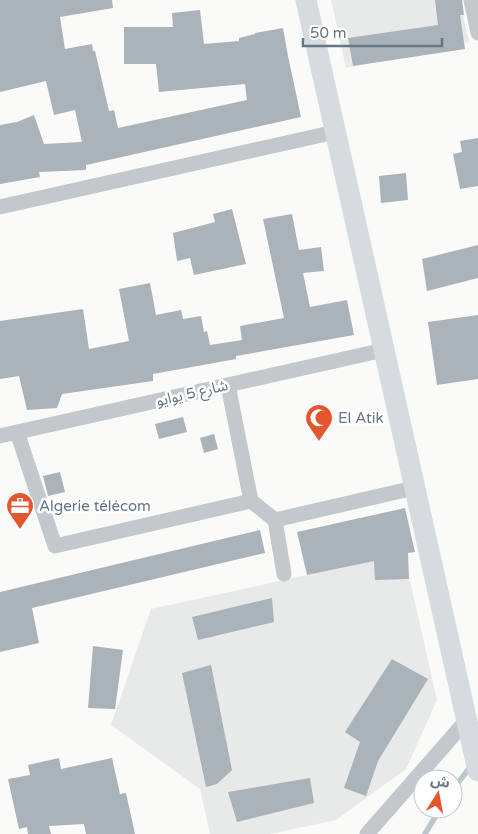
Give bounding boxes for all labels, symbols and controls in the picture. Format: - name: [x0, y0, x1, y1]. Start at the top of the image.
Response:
- scale bar: [303, 15, 442, 47]
- text: 50 m: [310, 24, 347, 42]
- street label: شارع 5 يوايو: [154, 376, 231, 413]
- mosque icon: El Atik: [304, 403, 334, 442]
- place label: El Atik: [338, 409, 384, 427]
- office icon: Algerie télécom: [5, 491, 35, 530]
- place label: Algerie télécom: [39, 497, 151, 515]
- north arrow: [413, 769, 463, 819]
- text: ش: [429, 772, 451, 792]

